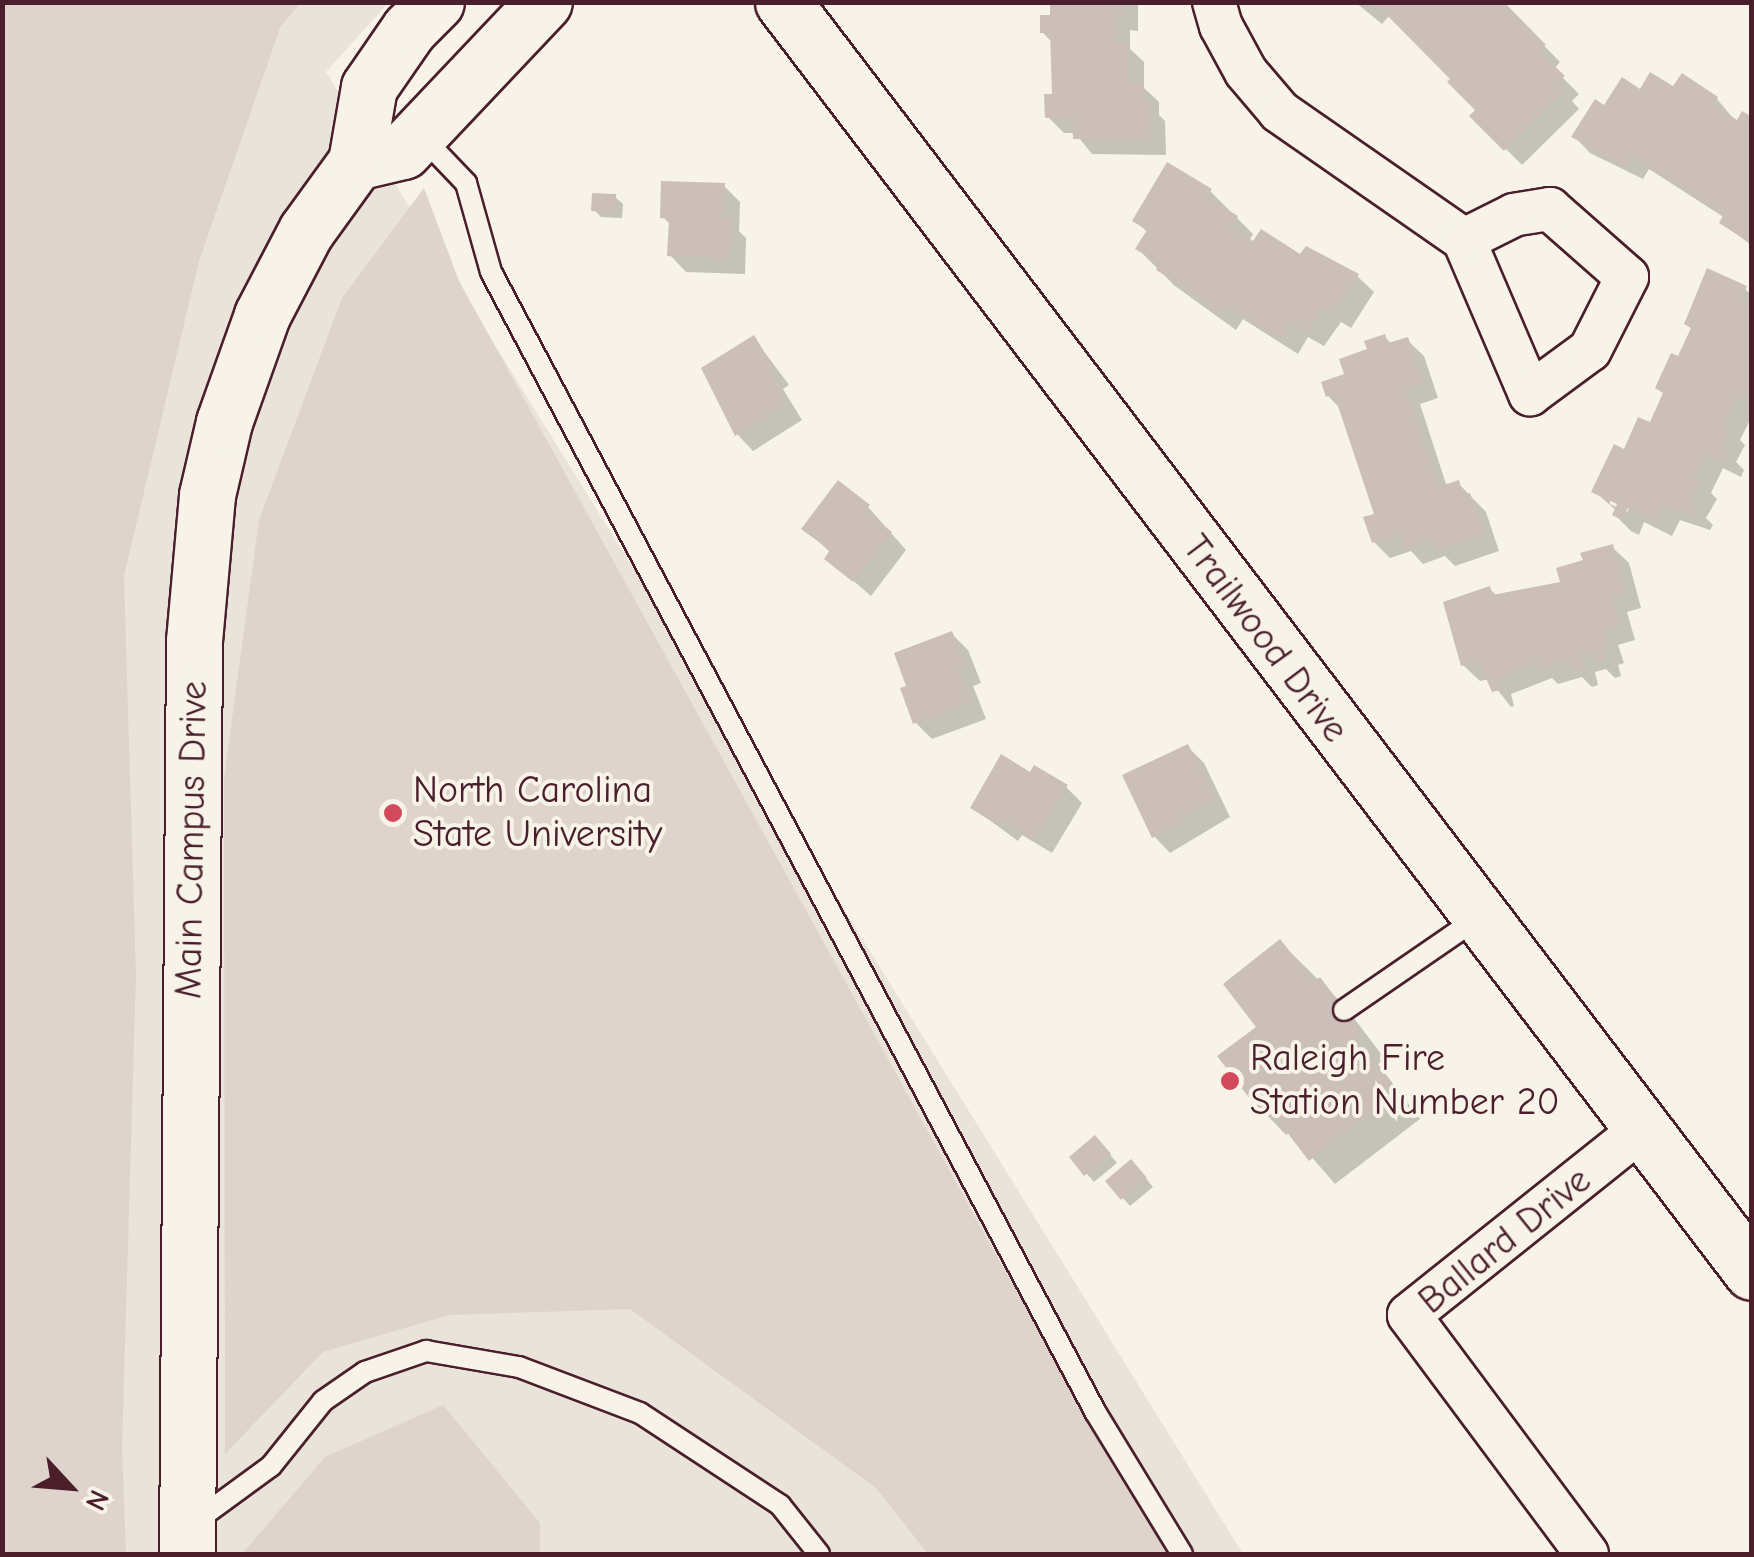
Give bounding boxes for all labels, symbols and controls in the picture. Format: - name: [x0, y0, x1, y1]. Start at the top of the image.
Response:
- street label: Trailwood Drive: [1172, 526, 1358, 752]
- street label: Main Campus Drive: [166, 681, 218, 999]
- place label: North Carolina State University: [413, 768, 662, 858]
- marker: North Carolina State University: [382, 802, 404, 824]
- place label: Raleigh Fire Station Number 20: [1250, 1036, 1560, 1126]
- marker: Raleigh Fire Station Number 20: [1219, 1070, 1241, 1092]
- street label: Ballard Drive: [1410, 1158, 1600, 1324]
- north arrow: [20, 1437, 120, 1537]
- text: N: [79, 1485, 115, 1515]

